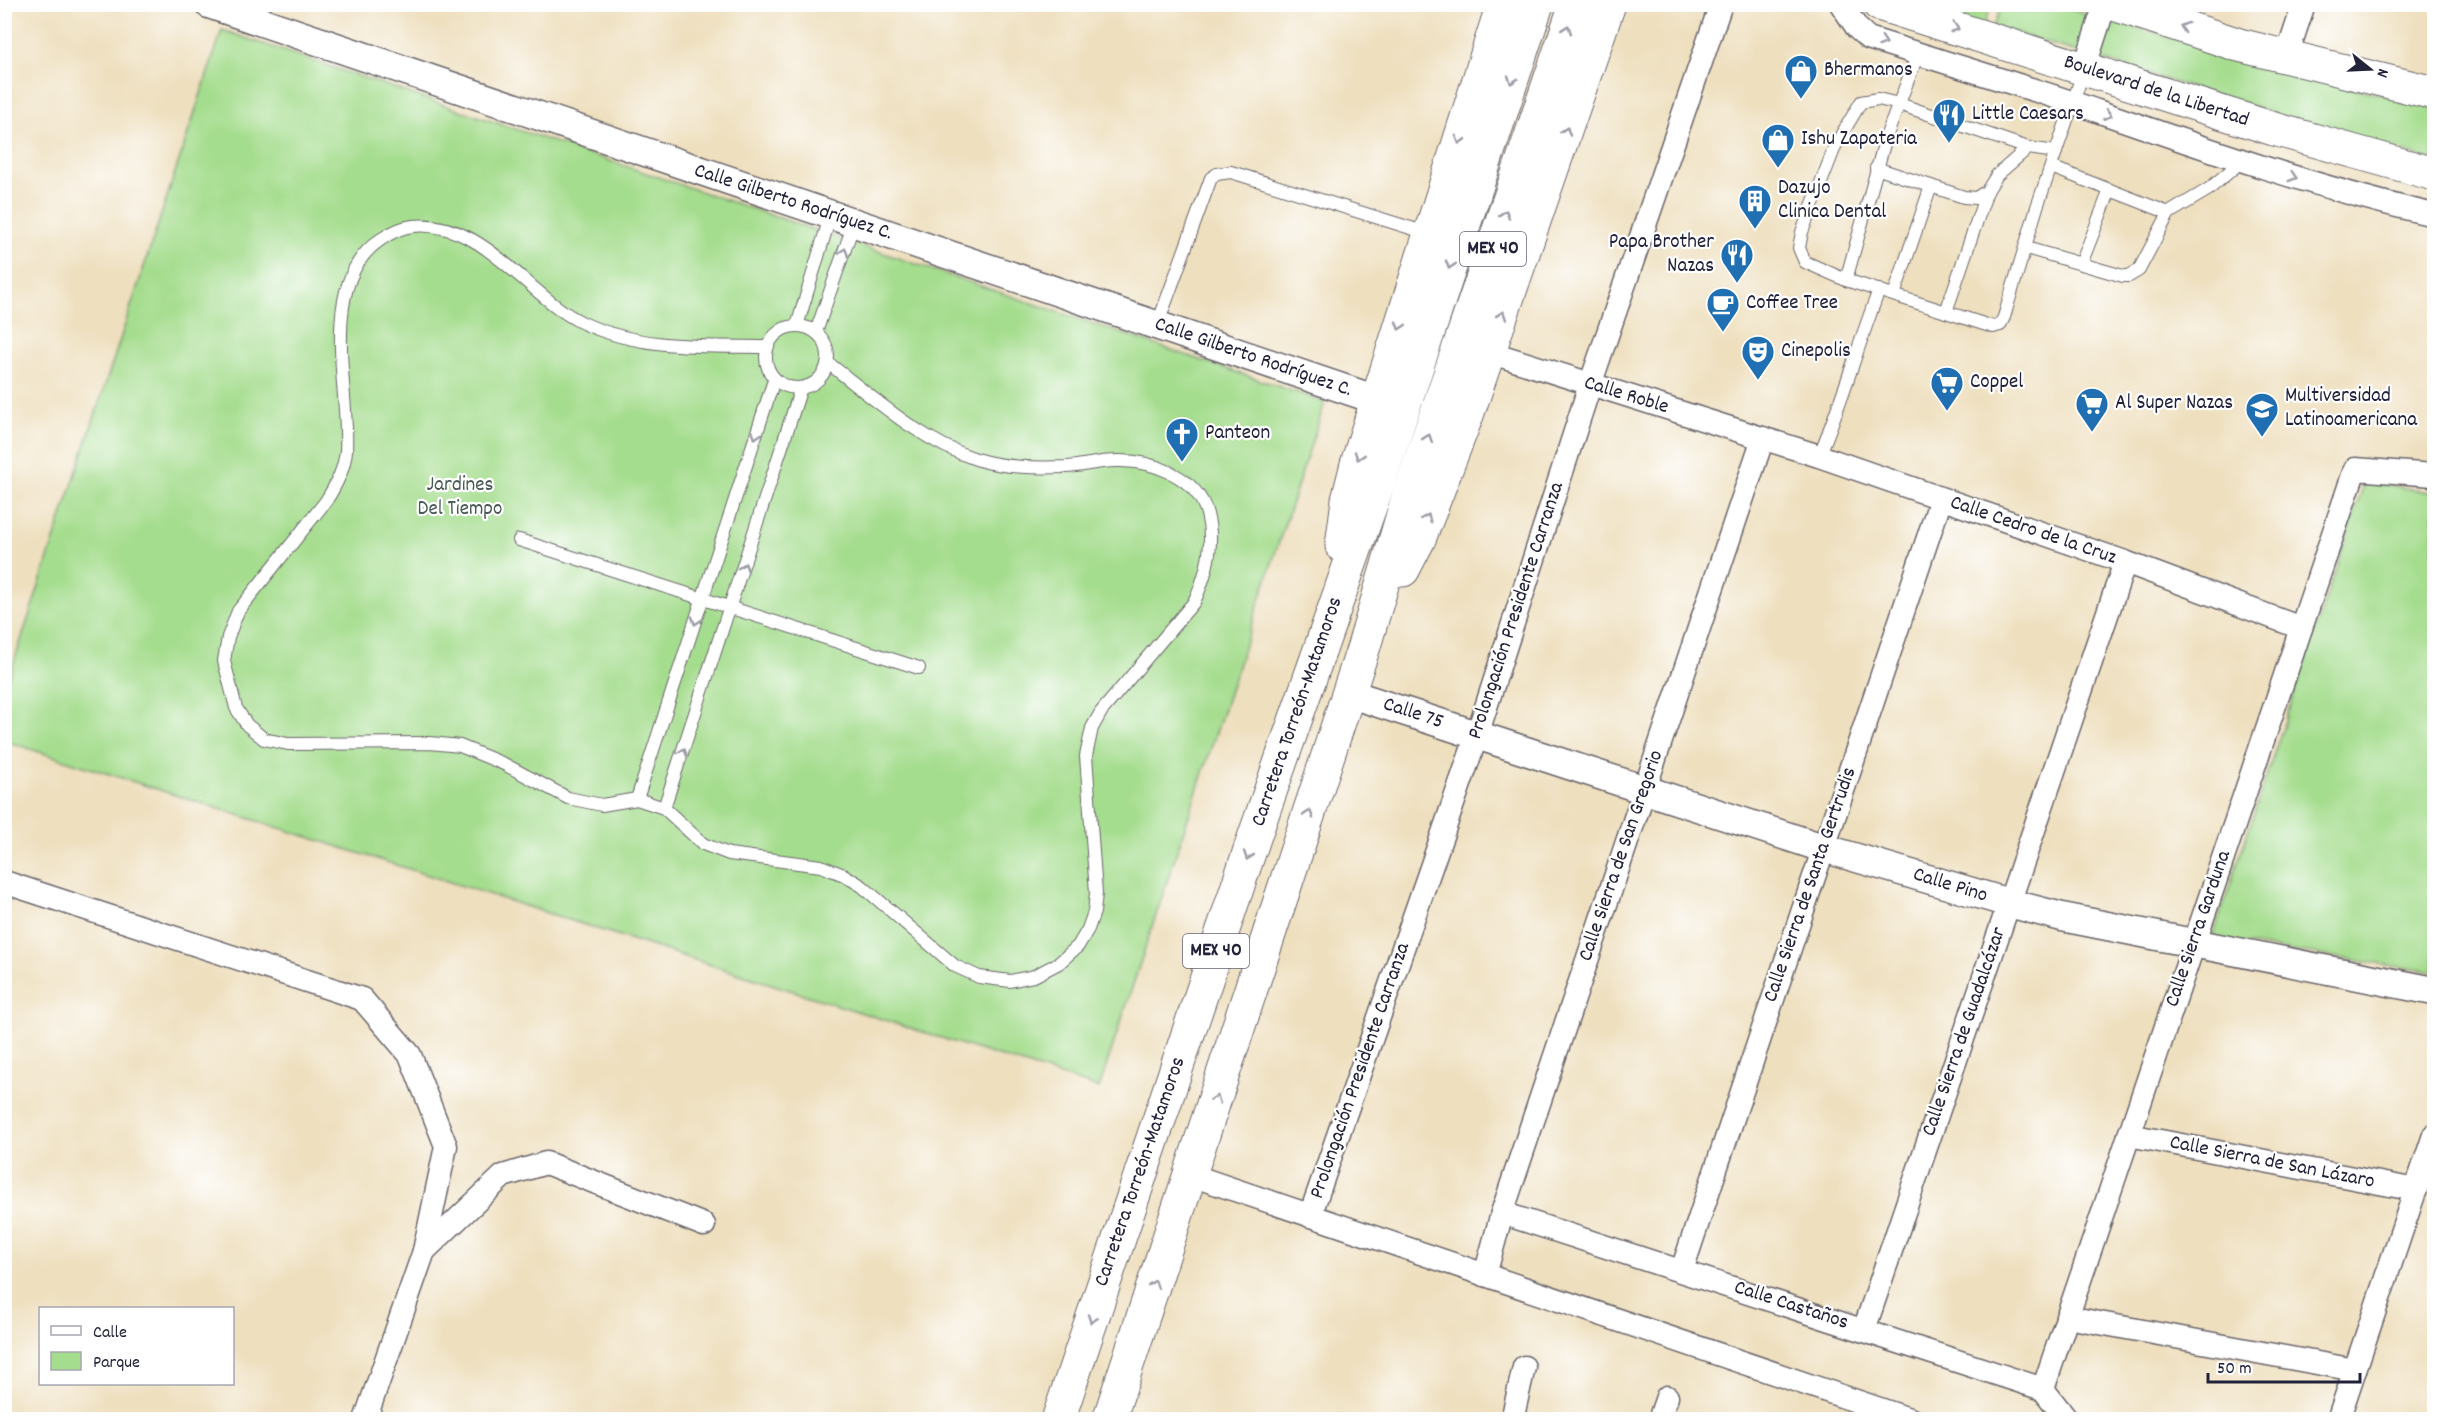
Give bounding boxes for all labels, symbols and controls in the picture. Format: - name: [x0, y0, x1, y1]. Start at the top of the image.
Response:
- one-way arrow: [1949, 21, 1960, 34]
- one-way arrow: [2179, 22, 2190, 35]
- one-way arrow: [1560, 24, 1573, 35]
- one-way arrow: [1877, 35, 1887, 48]
- north arrow: [2340, 39, 2400, 99]
- street label: Boulevard de la Libertad: [2059, 48, 2253, 136]
- shop icon: Bhermanos: [1783, 53, 1819, 100]
- place label: Bhermanos: [1824, 56, 1913, 86]
- text: N: [2370, 66, 2394, 80]
- one-way arrow: [1506, 74, 1519, 85]
- restaurant icon: Little Caesars: [1931, 97, 1967, 144]
- place label: Little Caesars: [1972, 100, 2084, 130]
- one-way arrow: [2102, 108, 2113, 120]
- shop icon: Ishu Zapateria: [1760, 122, 1796, 169]
- place label: Ishu Zapateria: [1801, 125, 1918, 155]
- one-way arrow: [1558, 126, 1571, 137]
- one-way arrow: [1455, 134, 1467, 145]
- street label: Calle Gilberto Rodríguez C.: [690, 157, 896, 249]
- one-way arrow: [2287, 170, 2298, 182]
- place label: Dazujo Clinica Dental: [1778, 174, 1886, 228]
- building icon: Dazujo Clinica Dental: [1737, 183, 1773, 230]
- one-way arrow: [1497, 209, 1510, 220]
- place label: Papa Brother Nazas: [1609, 228, 1714, 282]
- road number: MEX 40: [1460, 232, 1526, 266]
- restaurant icon: Papa Brother Nazas: [1719, 237, 1755, 284]
- one-way arrow: [837, 247, 850, 258]
- one-way arrow: [1445, 259, 1458, 270]
- cafe icon: Coffee Tree: [1705, 286, 1741, 333]
- place label: Coffee Tree: [1746, 289, 1838, 319]
- street label: Calle Gilberto Rodríguez C.: [1150, 310, 1356, 406]
- one-way arrow: [1494, 311, 1507, 321]
- one-way arrow: [1395, 320, 1408, 331]
- theatre icon: Cinepolis: [1740, 334, 1776, 381]
- place label: Cinepolis: [1781, 337, 1851, 367]
- supermarket icon: Coppel: [1929, 365, 1965, 412]
- place label: Coppel: [1970, 368, 2023, 398]
- street label: Calle Roble: [1580, 369, 1672, 423]
- place label: Multiversidad Latinoamericana: [2285, 382, 2418, 436]
- supermarket icon: Al Super Nazas: [2074, 386, 2110, 433]
- place label: Al Super Nazas: [2115, 389, 2233, 419]
- school or university icon: Multiversidad Latinoamericana: [2244, 391, 2280, 438]
- church icon: Panteon: [1164, 416, 1200, 463]
- place label: Panteon: [1205, 419, 1270, 449]
- one-way arrow: [751, 429, 763, 440]
- one-way arrow: [1421, 433, 1434, 444]
- one-way arrow: [1354, 450, 1366, 461]
- park label: Jardines Del Tiempo: [418, 471, 502, 525]
- street label: Prolongación Presidente Carranza: [1461, 477, 1573, 744]
- street label: Calle Cedro de la Cruz: [1946, 488, 2120, 574]
- one-way arrow: [1420, 514, 1433, 524]
- one-way arrow: [736, 562, 749, 573]
- street label: Carretera Torreón-Matamoros: [1245, 593, 1351, 831]
- one-way arrow: [691, 615, 703, 626]
- street label: Calle 75: [1379, 690, 1447, 738]
- street label: Calle Sierra de San Gregorio: [1572, 746, 1672, 966]
- one-way arrow: [675, 747, 688, 758]
- street label: Calle Sierra de Santa Gertrudis: [1757, 763, 1865, 1007]
- one-way arrow: [1301, 809, 1314, 820]
- street label: Calle Sierra Garduna: [2158, 846, 2240, 1011]
- one-way arrow: [1243, 850, 1256, 861]
- street label: Calle Pino: [1909, 860, 1991, 912]
- street label: Calle Sierra de Guadalcázar: [1915, 923, 2015, 1141]
- road number: MEX 40: [1183, 934, 1249, 968]
- street label: Prolongación Presidente Carranza: [1303, 938, 1419, 1203]
- street label: Carretera Torreón-Matamoros: [1088, 1053, 1194, 1291]
- one-way arrow: [1208, 1094, 1221, 1105]
- street label: Calle Sierra de San Lázaro: [2167, 1128, 2377, 1198]
- street label: Calle Castaños: [1730, 1273, 1852, 1339]
- one-way arrow: [1147, 1279, 1160, 1290]
- legend: [39, 1307, 234, 1385]
- one-way arrow: [1086, 1313, 1099, 1324]
- text: Calle: [93, 1321, 127, 1346]
- scale bar: [2208, 1346, 2360, 1384]
- text: Parque: [93, 1351, 140, 1376]
- text: 50 m: [2217, 1357, 2252, 1382]

